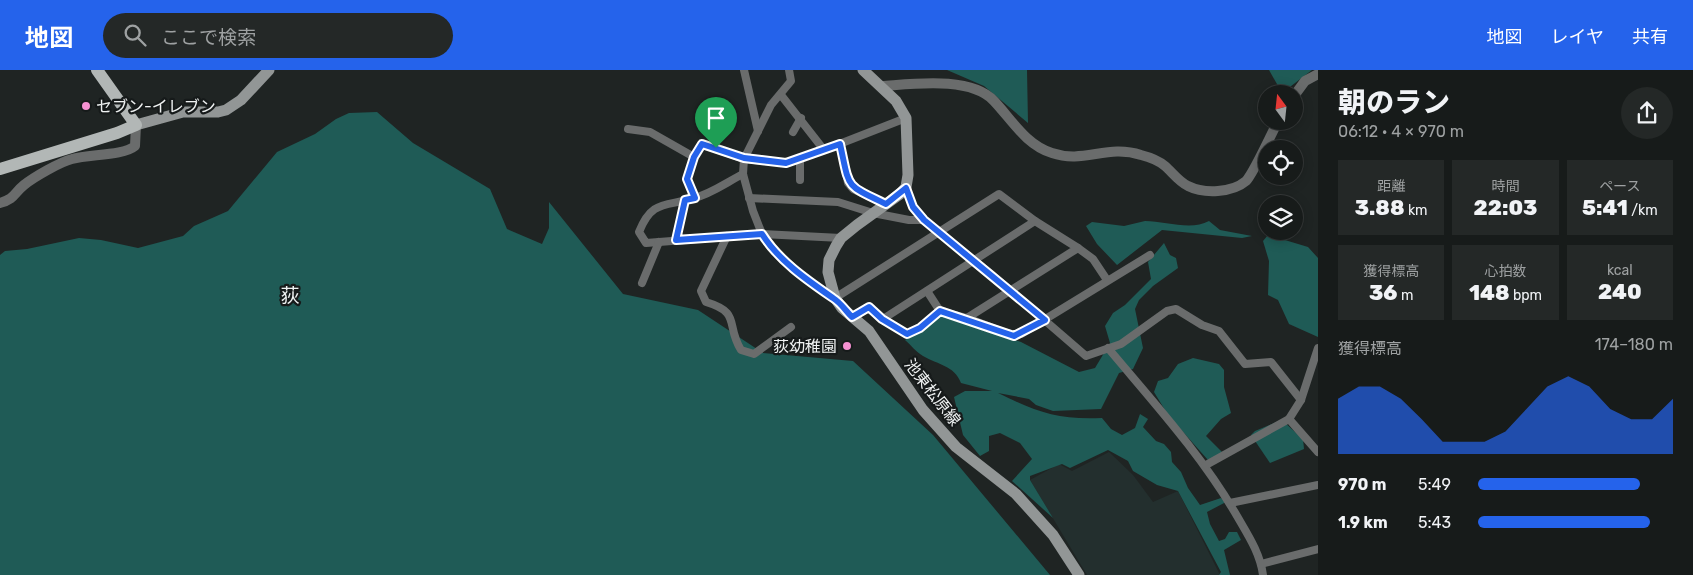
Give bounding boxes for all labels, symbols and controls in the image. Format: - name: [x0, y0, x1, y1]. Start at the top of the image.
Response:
- search box: [103, 13, 453, 58]
- icon: search: [121, 21, 149, 49]
- text: 地図: [25, 24, 73, 52]
- text: ここで検索: [161, 26, 256, 49]
- text: 地図: [1487, 26, 1523, 48]
- text: レイヤ: [1551, 26, 1604, 48]
- text: 共有: [1632, 26, 1668, 48]
- north arrow: [1258, 85, 1302, 130]
- map controls: [1258, 85, 1303, 240]
- text: 朝のラン: [1338, 86, 1450, 119]
- button: share: [1621, 87, 1673, 139]
- place label: セブン-イレブン: [96, 97, 216, 116]
- pin: [695, 97, 737, 148]
- marker: セブン-イレブン: [80, 100, 92, 112]
- icon: arrive: [702, 104, 730, 132]
- text: 06:12 · 4 × 970 m: [1338, 122, 1464, 141]
- button: locate: [1258, 140, 1303, 185]
- text: 距離: [1377, 178, 1405, 195]
- text: 時間: [1491, 178, 1519, 195]
- text: ペース: [1599, 178, 1640, 195]
- button: layers: [1258, 195, 1303, 240]
- text: 3.88: [1355, 195, 1404, 220]
- text: 22:03: [1474, 195, 1537, 220]
- text: 5:41: [1582, 195, 1628, 220]
- text: km: [1404, 202, 1428, 219]
- text: /km: [1628, 202, 1658, 219]
- text: kcal: [1607, 262, 1633, 279]
- text: 獲得標高: [1363, 263, 1419, 280]
- text: 心拍数: [1484, 263, 1526, 280]
- text: 240: [1598, 279, 1642, 304]
- text: 36: [1369, 280, 1397, 305]
- text: 148: [1469, 280, 1509, 305]
- district label: 荻: [280, 284, 300, 307]
- text: m: [1397, 287, 1413, 304]
- text: bpm: [1509, 287, 1542, 304]
- text: 174–180 m: [1595, 335, 1673, 354]
- place label: 荻幼稚園: [773, 337, 837, 356]
- text: 獲得標高: [1338, 339, 1402, 358]
- marker: 荻幼稚園: [841, 340, 853, 352]
- street label: 池東松原線: [900, 355, 965, 430]
- text: 970 m: [1338, 475, 1386, 494]
- text: 5:49: [1418, 475, 1451, 494]
- text: 1.9 km: [1338, 513, 1388, 532]
- text: 5:43: [1418, 513, 1451, 532]

